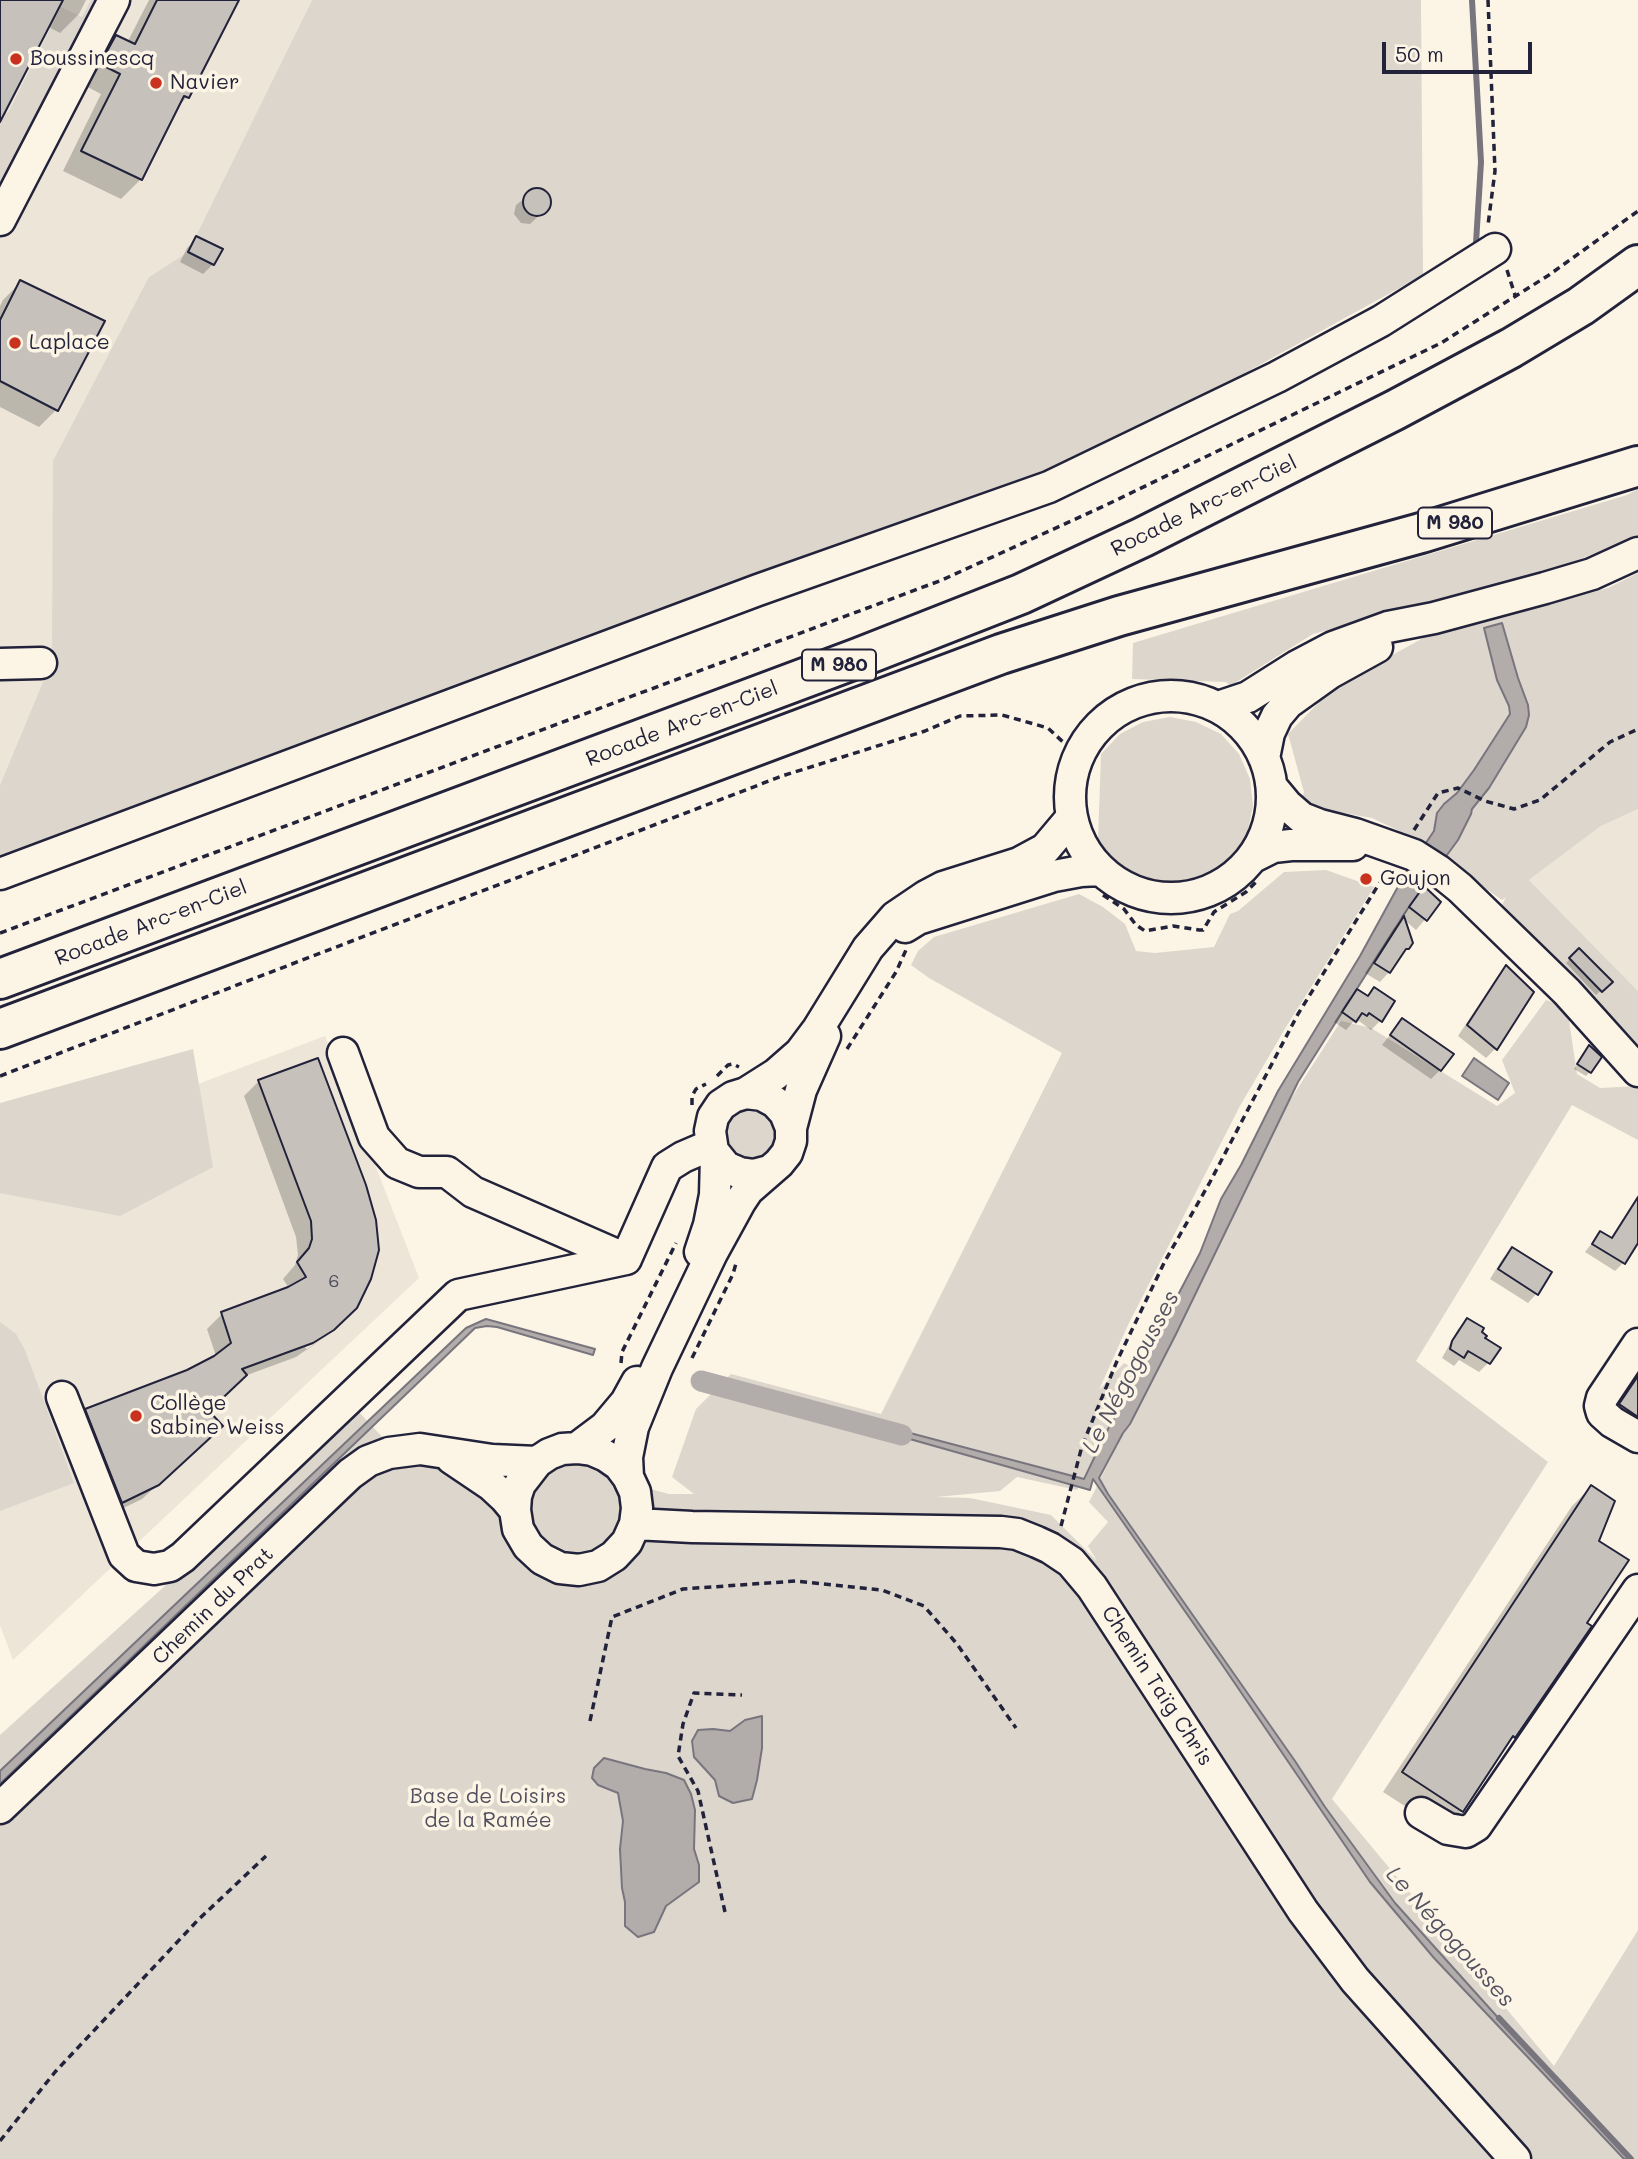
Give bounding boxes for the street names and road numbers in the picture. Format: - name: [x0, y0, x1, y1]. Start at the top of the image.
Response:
- street label: Rocade Arc-en-Ciel: [1107, 450, 1301, 562]
- road number: M 980: [1418, 508, 1492, 538]
- road number: M 980: [802, 650, 876, 680]
- street label: Rocade Arc-en-Ciel: [582, 676, 782, 772]
- street label: Rocade Arc-en-Ciel: [51, 875, 251, 971]
- street label: Chemin du Prat: [147, 1542, 279, 1670]
- street label: Chemin Taïg Chris: [1096, 1601, 1218, 1771]

